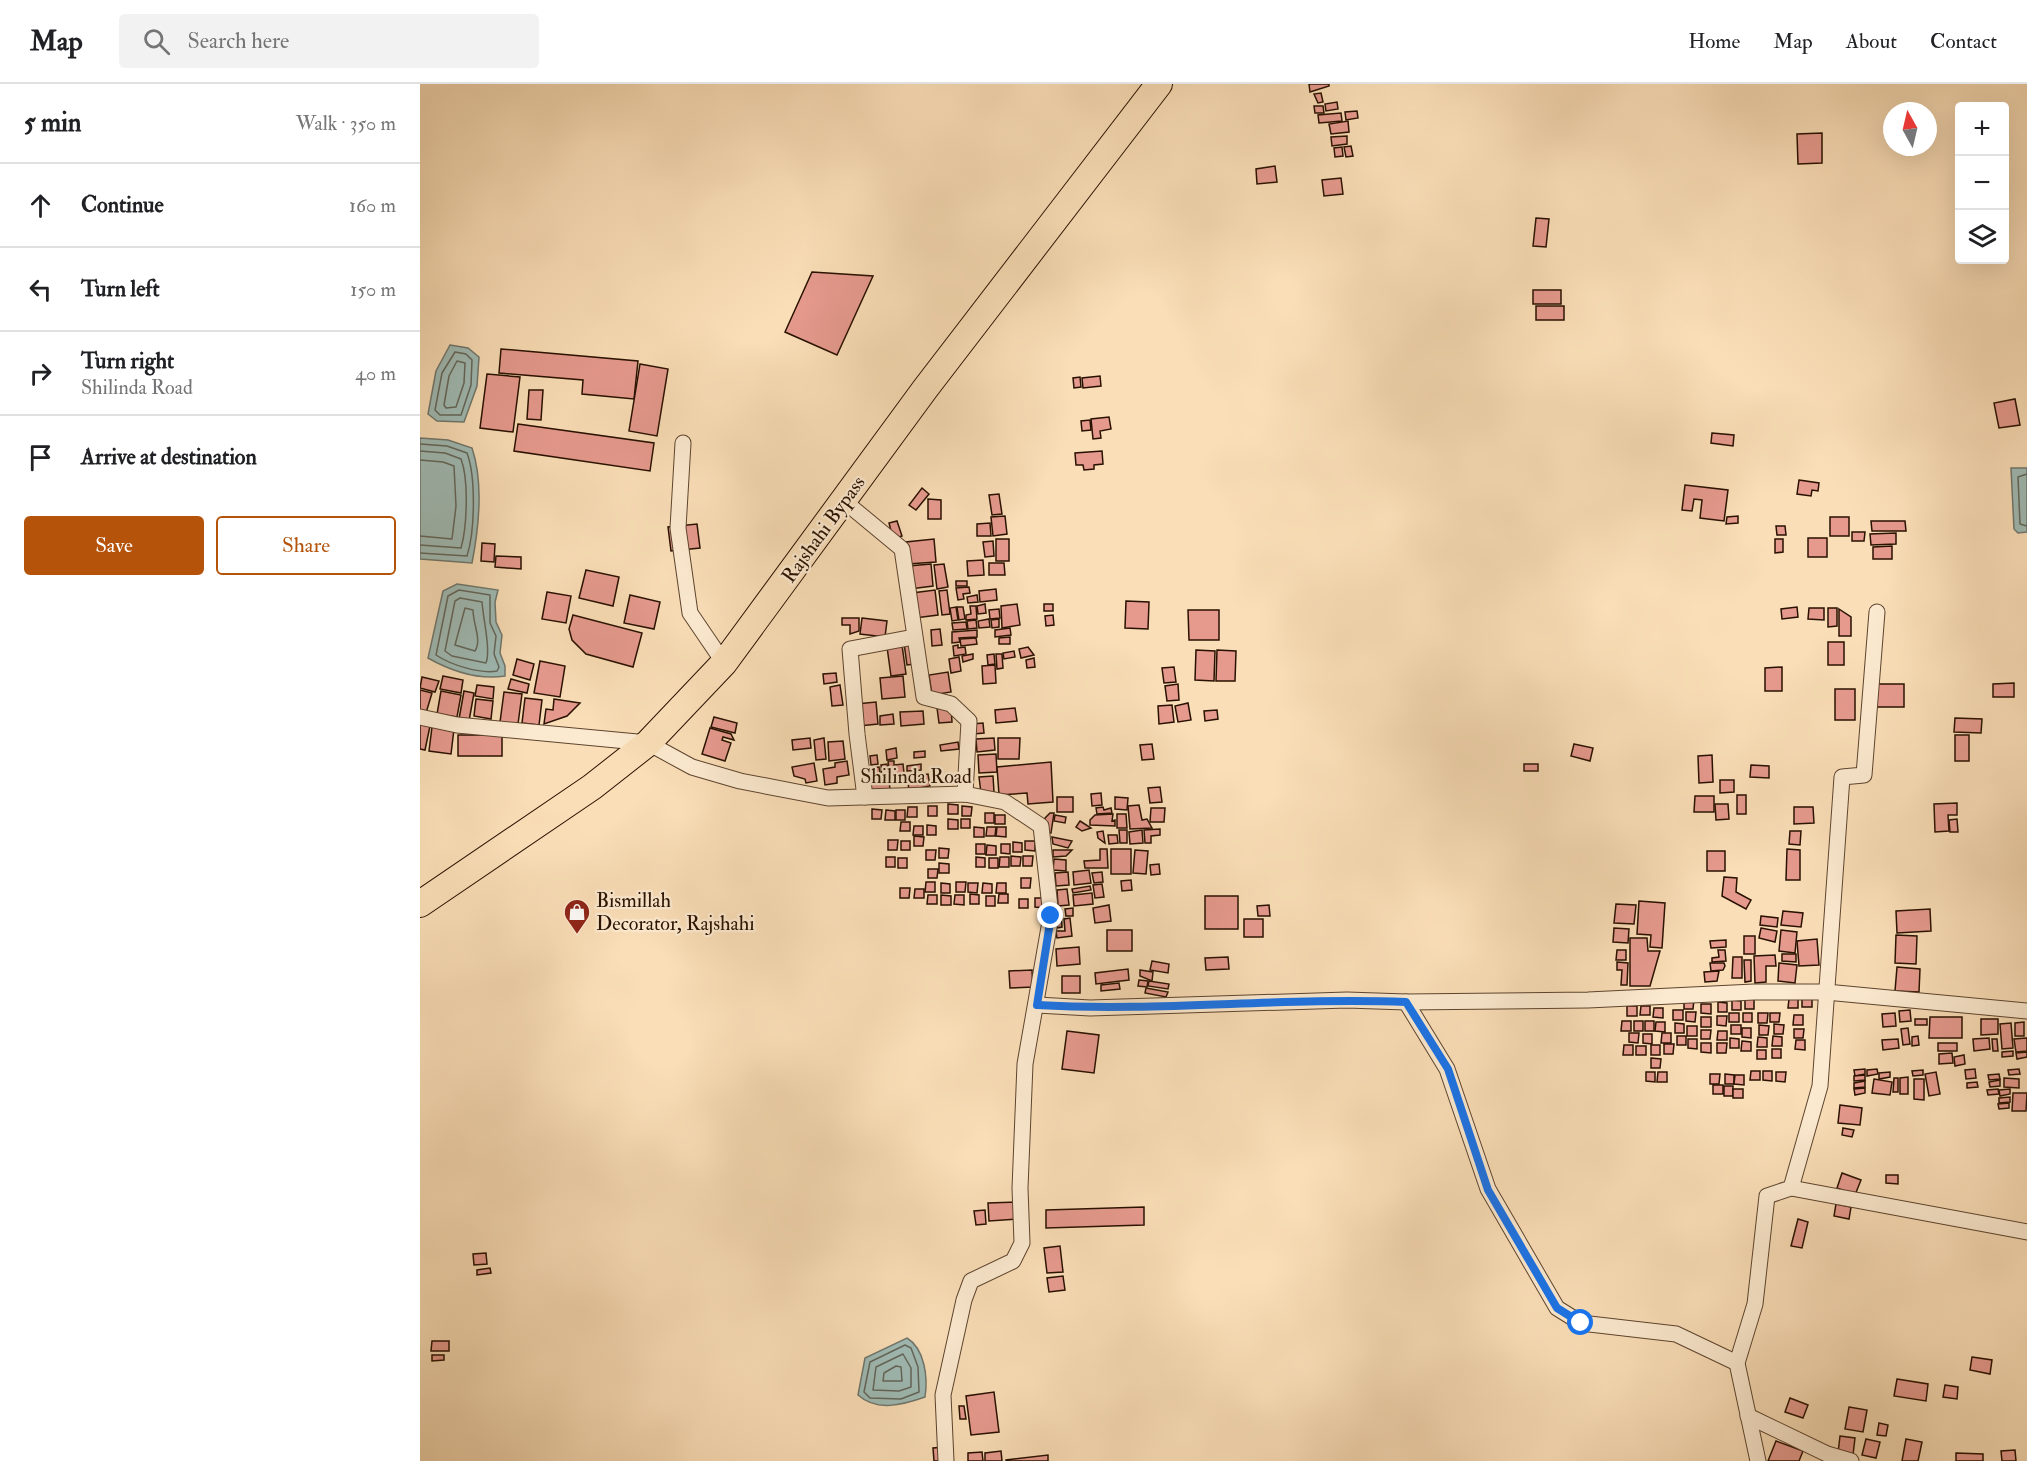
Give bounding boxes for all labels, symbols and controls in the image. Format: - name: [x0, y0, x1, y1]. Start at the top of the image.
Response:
- search box: [119, 14, 539, 68]
- text: Map: [30, 24, 83, 59]
- icon: search: [140, 25, 173, 58]
- text: Search here: [188, 27, 289, 55]
- text: Home: [1688, 28, 1740, 55]
- text: Map: [1773, 28, 1813, 55]
- text: About: [1846, 28, 1897, 55]
- text: Contact: [1930, 28, 1997, 55]
- north arrow: [1883, 102, 1937, 156]
- map controls: [1955, 102, 2009, 264]
- button: +: [1955, 102, 2009, 156]
- text: 5 min: [24, 107, 81, 139]
- text: Walk · 350 m: [296, 111, 396, 136]
- button: −: [1955, 156, 2009, 210]
- icon: ahead: [24, 189, 57, 222]
- text: Continue: [81, 191, 164, 219]
- text: 160 m: [349, 193, 396, 218]
- button: layers: [1955, 210, 2009, 264]
- icon: left: [24, 273, 57, 306]
- text: Turn left: [81, 275, 160, 303]
- text: 150 m: [350, 277, 396, 302]
- text: Turn right: [81, 347, 174, 375]
- icon: right: [24, 357, 57, 390]
- text: 40 m: [355, 361, 396, 386]
- text: Shilinda Road: [81, 375, 193, 400]
- icon: arrive: [24, 441, 57, 474]
- text: Arrive at destination: [81, 443, 257, 471]
- street label: Rajshahi Bypass: [776, 471, 872, 588]
- button: Save: [24, 516, 204, 575]
- button: Share: [216, 516, 396, 575]
- street label: Shilinda Road: [860, 764, 972, 789]
- place label: Bismillah Decorator, Rajshahi: [596, 888, 755, 936]
- shop icon: Bismillah Decorator, Rajshahi: [562, 897, 592, 935]
- route end: [1037, 902, 1063, 928]
- route start: [1567, 1309, 1593, 1335]

